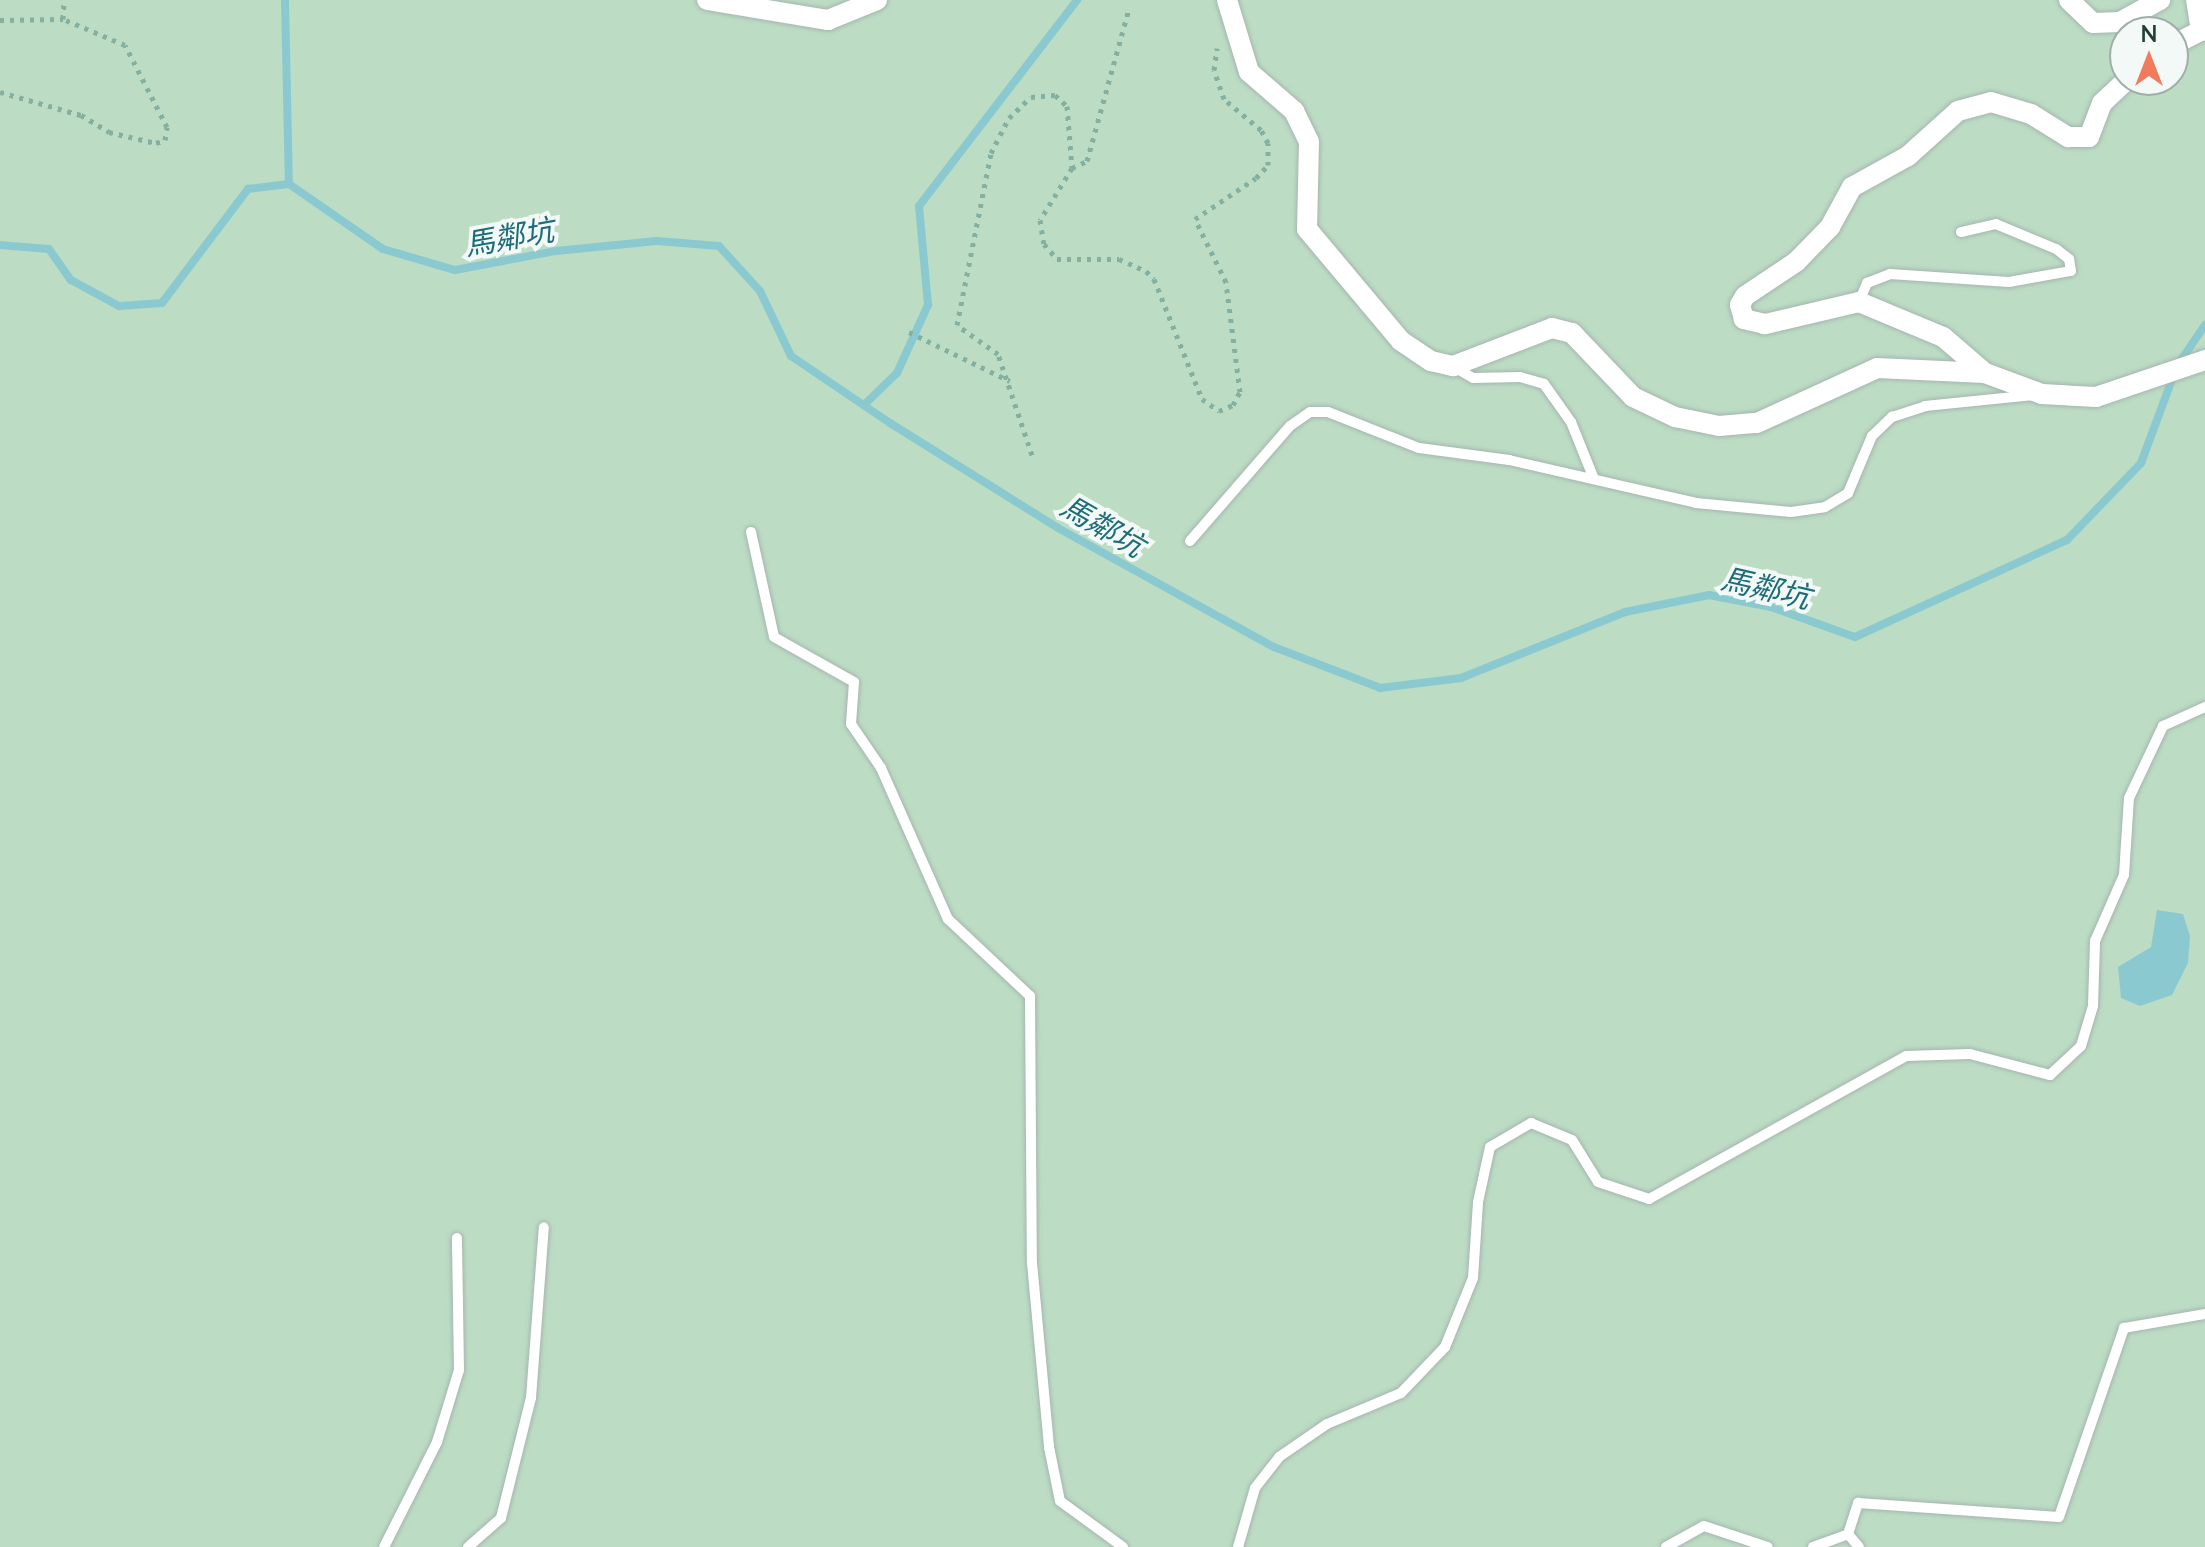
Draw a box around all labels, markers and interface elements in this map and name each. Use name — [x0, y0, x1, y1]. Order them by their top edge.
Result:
north arrow — [2109, 16, 2189, 96]
text: N — [2141, 20, 2157, 47]
water label: 馬鄰坑 — [462, 210, 556, 262]
water label: 馬鄰坑 — [1055, 487, 1151, 563]
water label: 馬鄰坑 — [1718, 559, 1814, 615]

